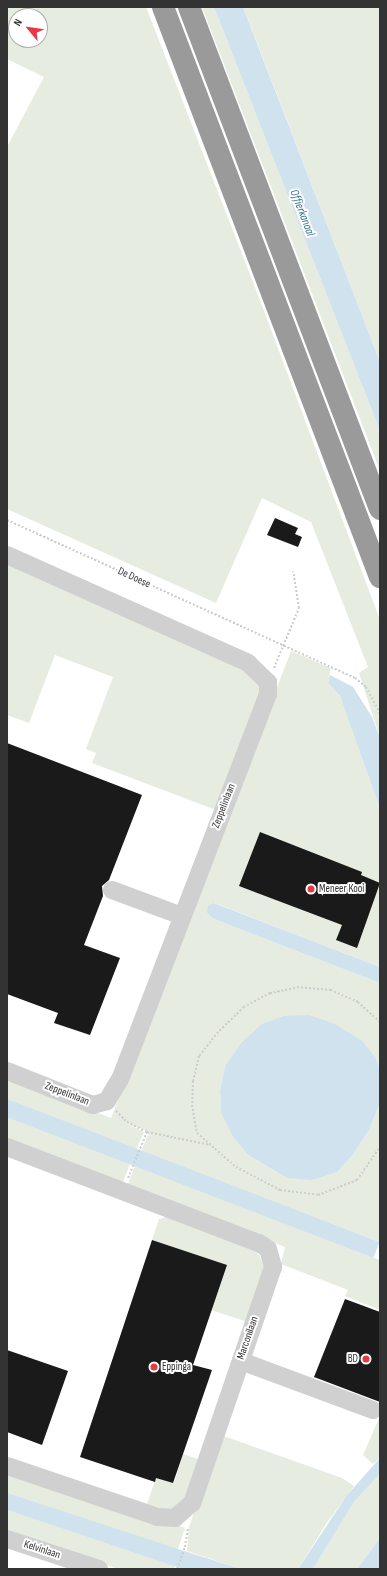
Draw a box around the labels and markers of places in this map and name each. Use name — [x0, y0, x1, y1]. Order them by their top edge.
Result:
place label: Meneer Kooi — [319, 882, 364, 896]
marker: Meneer Kooi — [306, 884, 316, 894]
place label: BD — [348, 1352, 358, 1366]
marker: BD — [361, 1354, 371, 1364]
place label: Eppinga — [162, 1360, 191, 1374]
marker: Eppinga — [149, 1362, 159, 1372]

